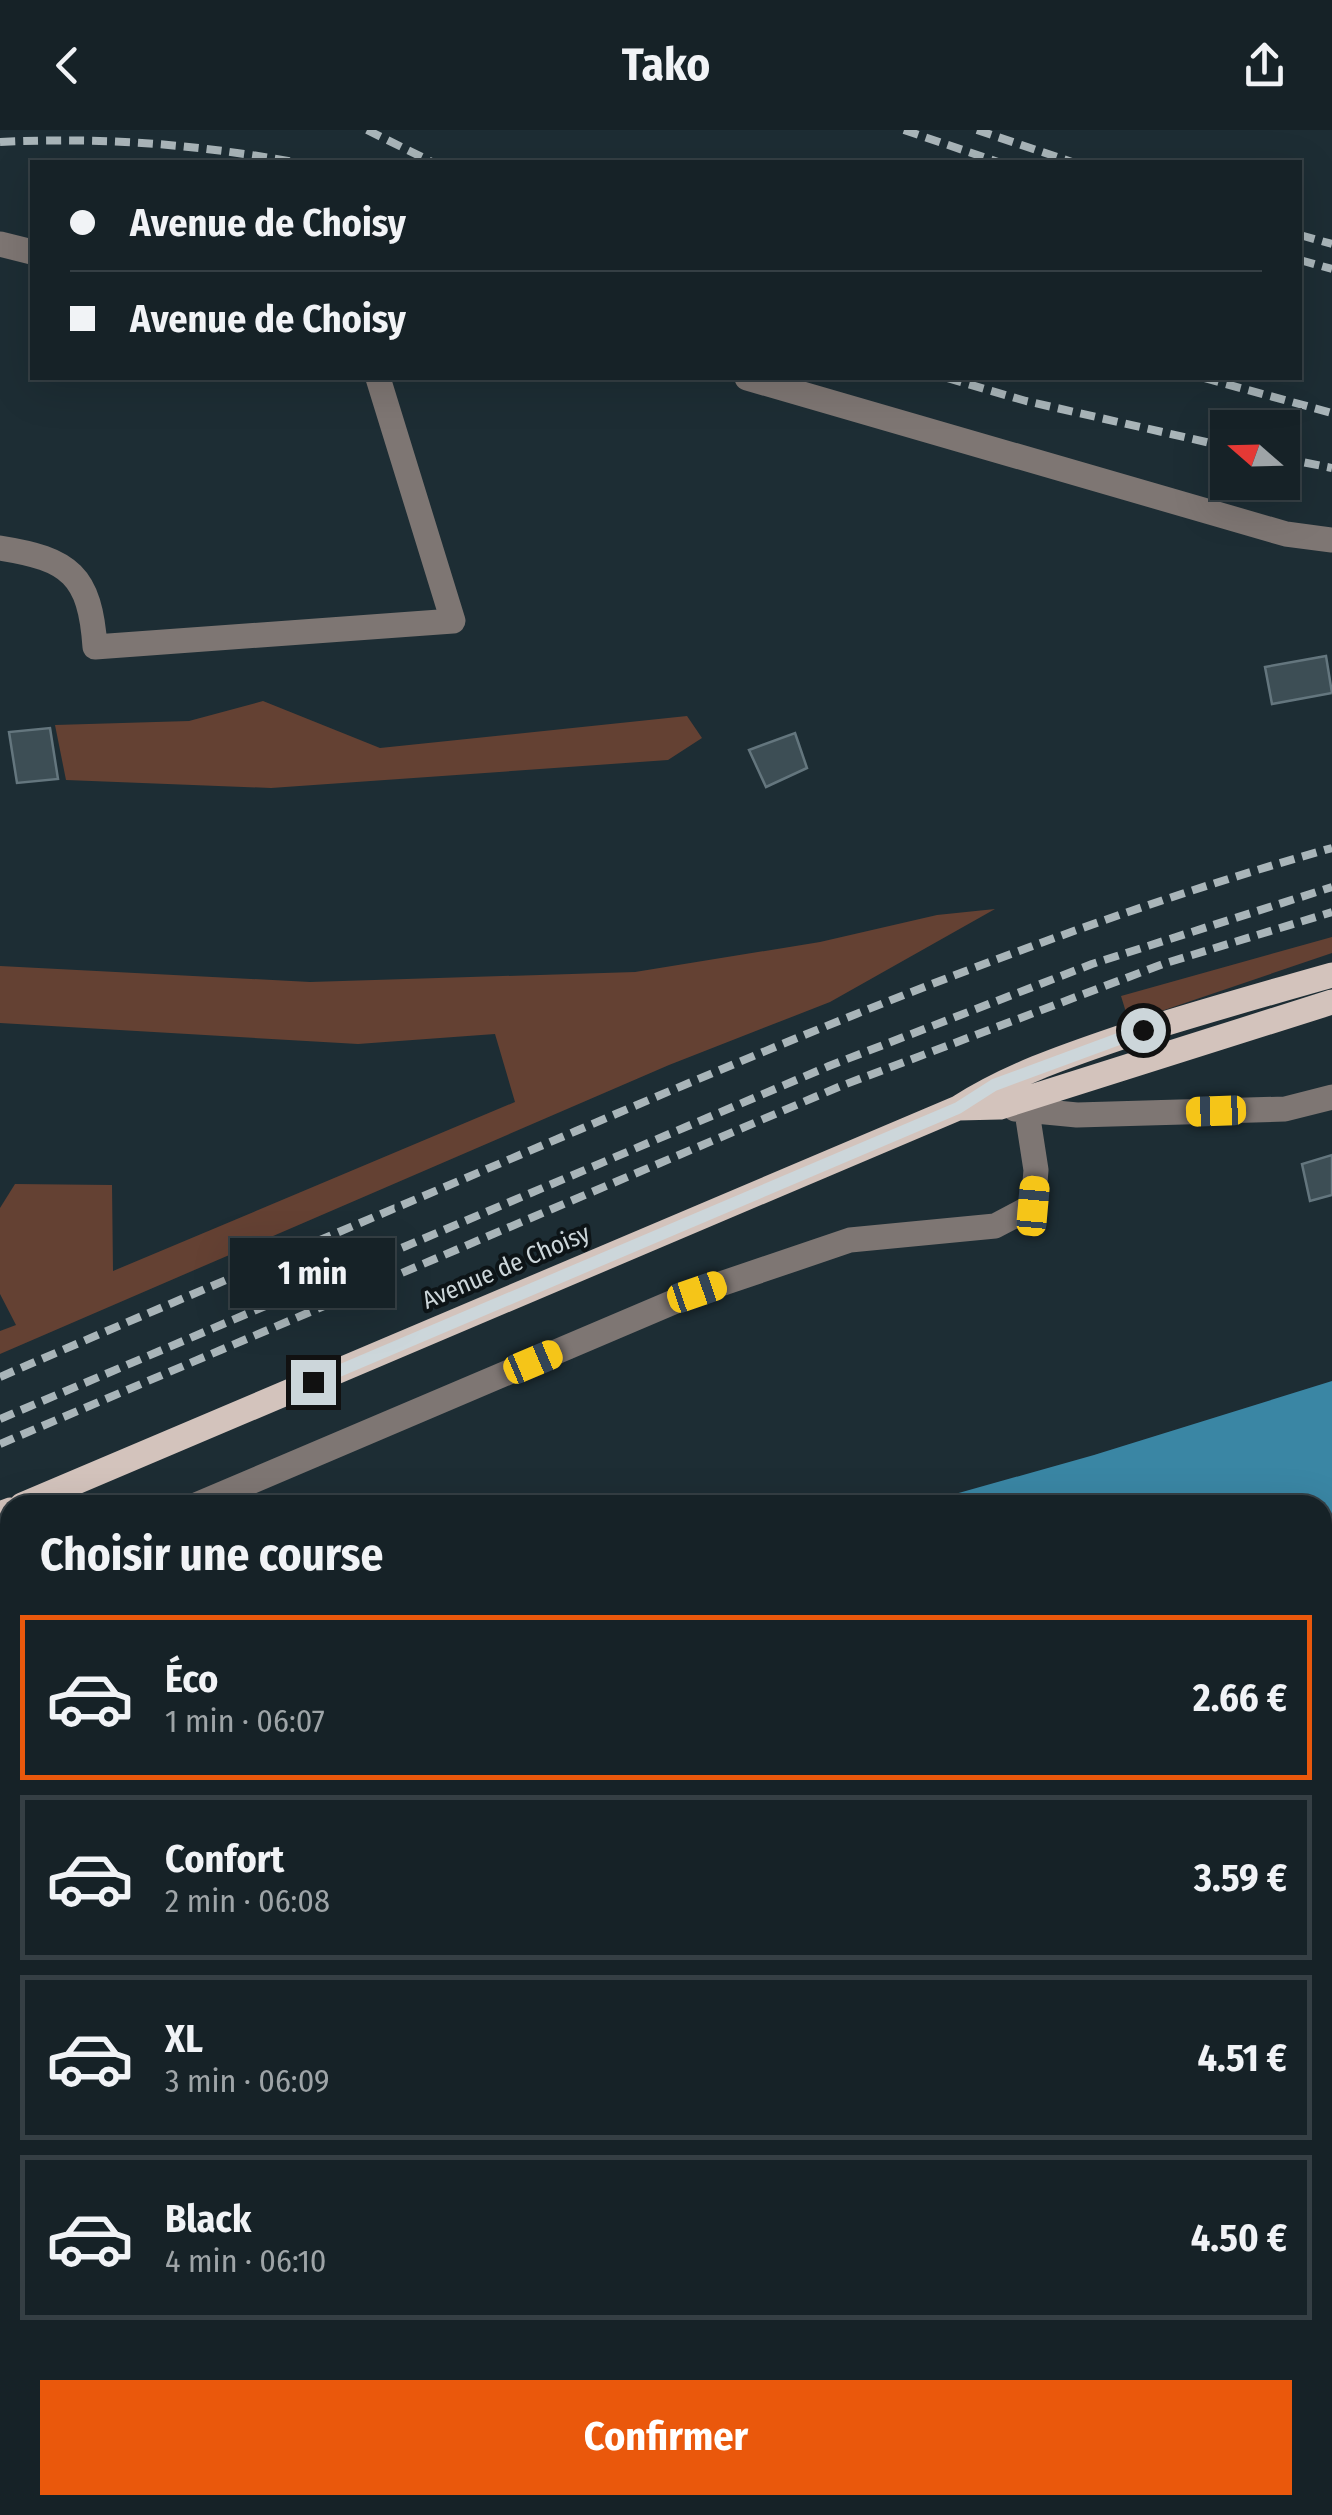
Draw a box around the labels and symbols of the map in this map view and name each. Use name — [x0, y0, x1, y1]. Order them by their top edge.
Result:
north arrow — [1210, 410, 1300, 500]
route start — [1121, 1008, 1166, 1053]
car — [1185, 1095, 1247, 1127]
car — [1015, 1175, 1051, 1237]
street label: Avenue de Choisy — [418, 1218, 594, 1316]
callout: 1 min — [230, 1237, 396, 1307]
car — [664, 1268, 730, 1316]
car — [500, 1336, 566, 1388]
route end — [291, 1360, 336, 1405]

